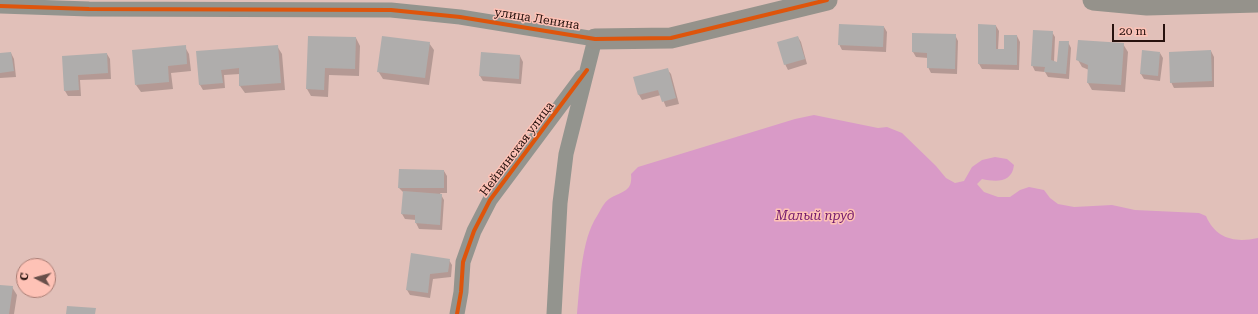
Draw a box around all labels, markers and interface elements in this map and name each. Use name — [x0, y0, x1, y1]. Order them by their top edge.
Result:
street label: улица Ленина — [494, 5, 580, 33]
scale bar — [1114, 16, 1167, 42]
text: 20 m — [1119, 24, 1146, 38]
street label: Нейвинская улица — [477, 99, 557, 199]
water label: Малый пруд — [775, 208, 855, 224]
north arrow — [16, 258, 56, 298]
text: С — [18, 272, 31, 281]

